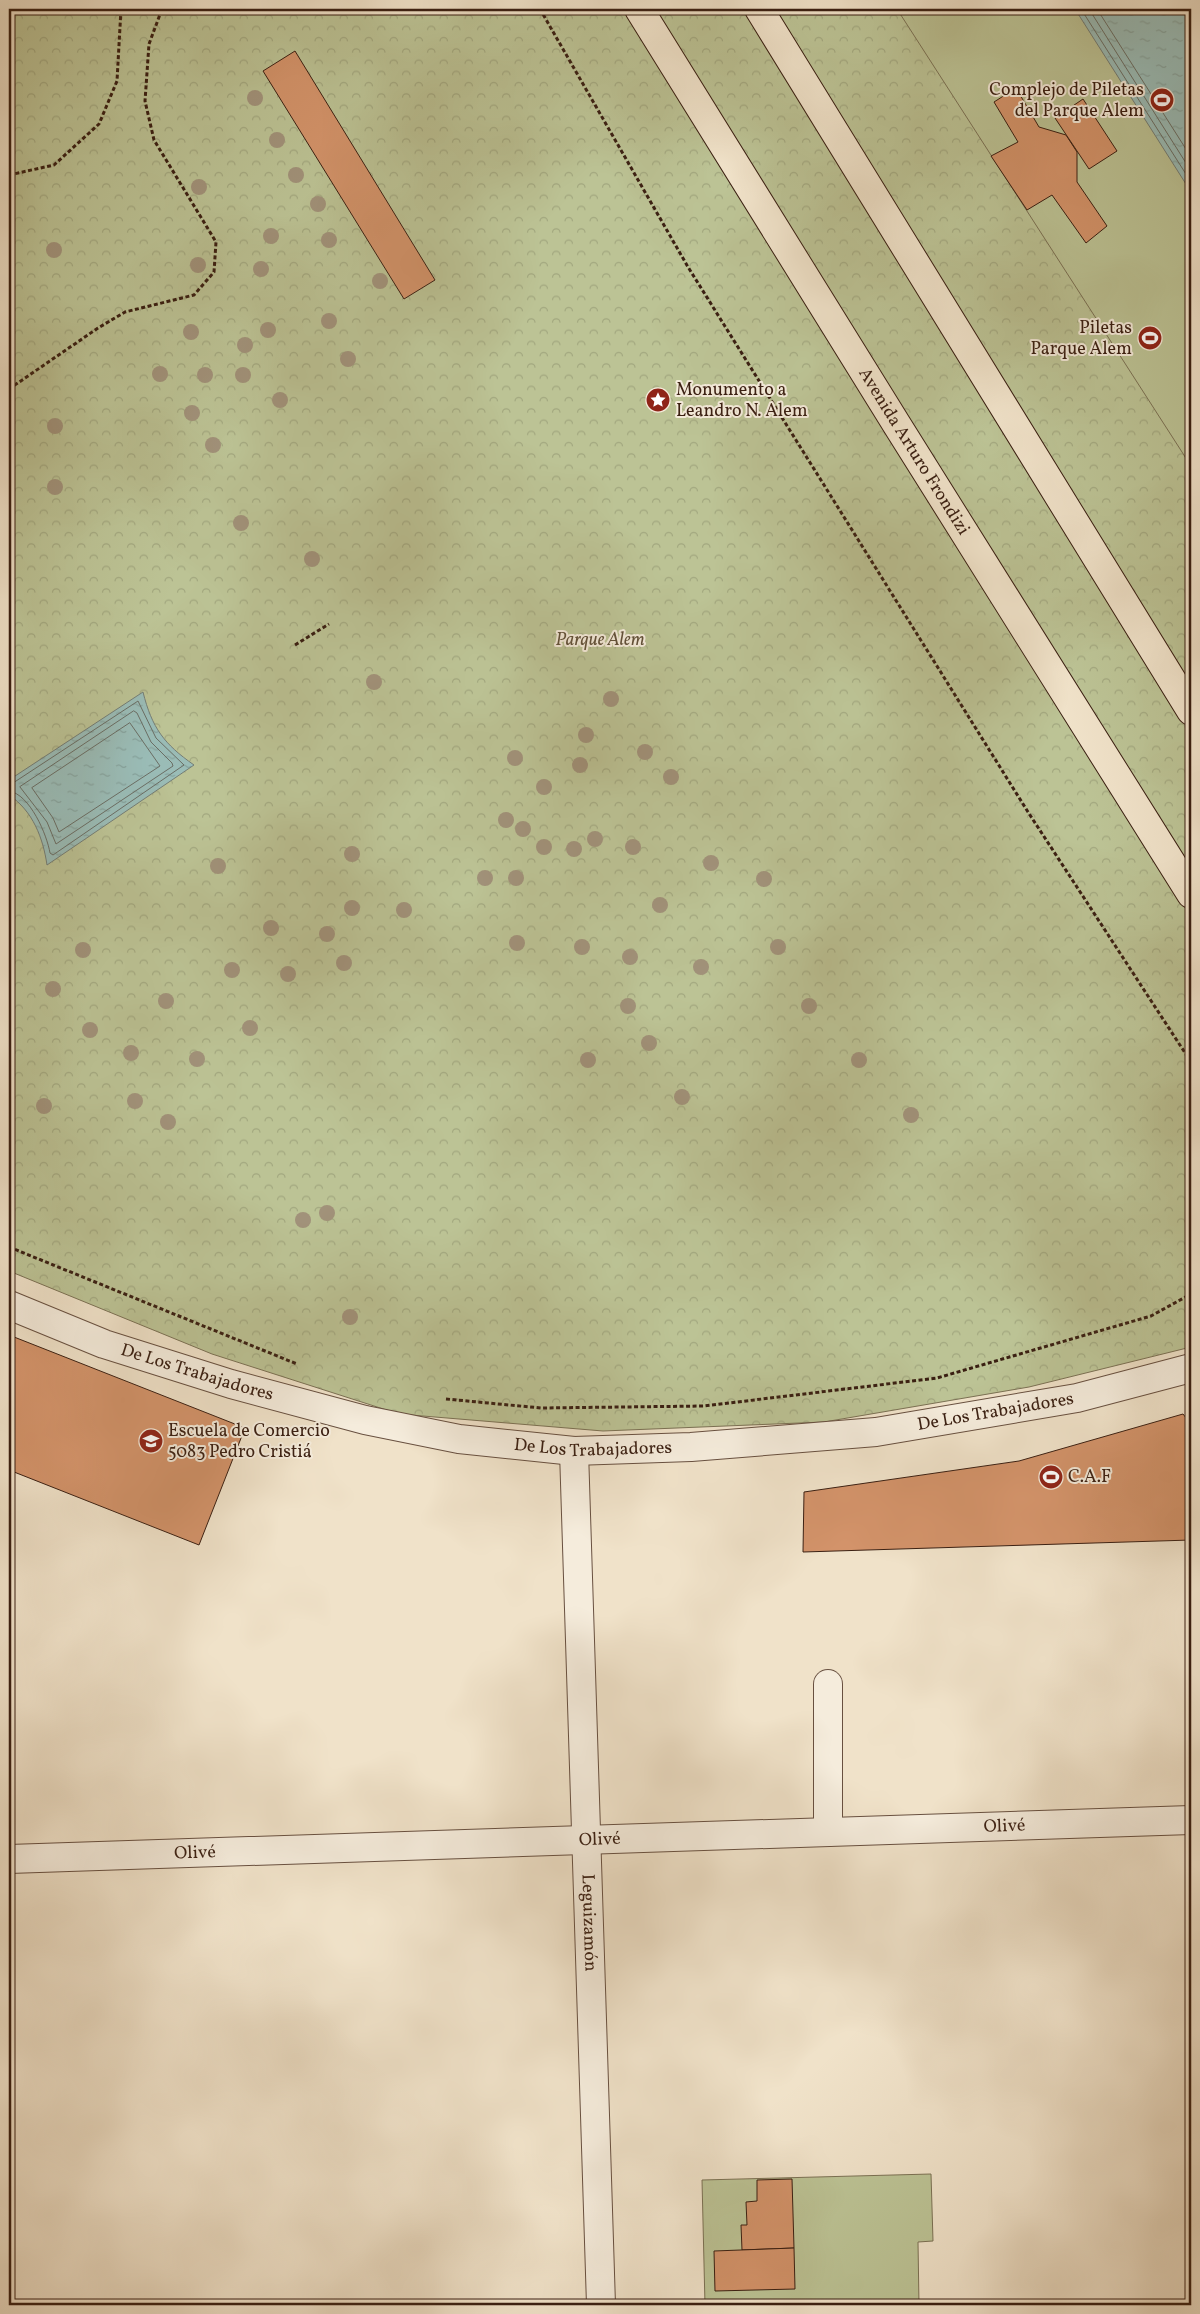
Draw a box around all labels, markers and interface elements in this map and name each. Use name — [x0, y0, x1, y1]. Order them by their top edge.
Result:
place label: Complejo de Piletas del Parque Alem — [989, 78, 1144, 124]
sports icon: Complejo de Piletas del Parque Alem — [1149, 87, 1175, 113]
place label: Piletas Parque Alem — [1030, 316, 1132, 362]
sports icon: Piletas Parque Alem — [1137, 325, 1163, 351]
street label: Avenida Arturo Frondizi — [852, 363, 976, 540]
place label: Monumento a Leandro N. Alem — [676, 378, 808, 424]
place icon: Monumento a Leandro N. Alem — [645, 387, 671, 413]
park label: Parque Alem — [555, 628, 645, 653]
street label: De Los Trabajadores — [117, 1337, 276, 1407]
street label: De Los Trabajadores — [915, 1386, 1076, 1437]
place label: Escuela de Comercio 5083 Pedro Cristiá — [168, 1419, 330, 1465]
school or university icon: Escuela de Comercio 5083 Pedro Cristiá — [138, 1428, 164, 1454]
street label: De Los Trabajadores — [513, 1432, 673, 1464]
sports icon: C.A.F — [1038, 1464, 1064, 1490]
place label: C.A.F — [1068, 1465, 1111, 1490]
street label: Olivé — [983, 1813, 1026, 1839]
street label: Olivé — [578, 1826, 621, 1853]
street label: Olivé — [174, 1840, 216, 1866]
street label: Leguizamón — [575, 1874, 603, 1972]

